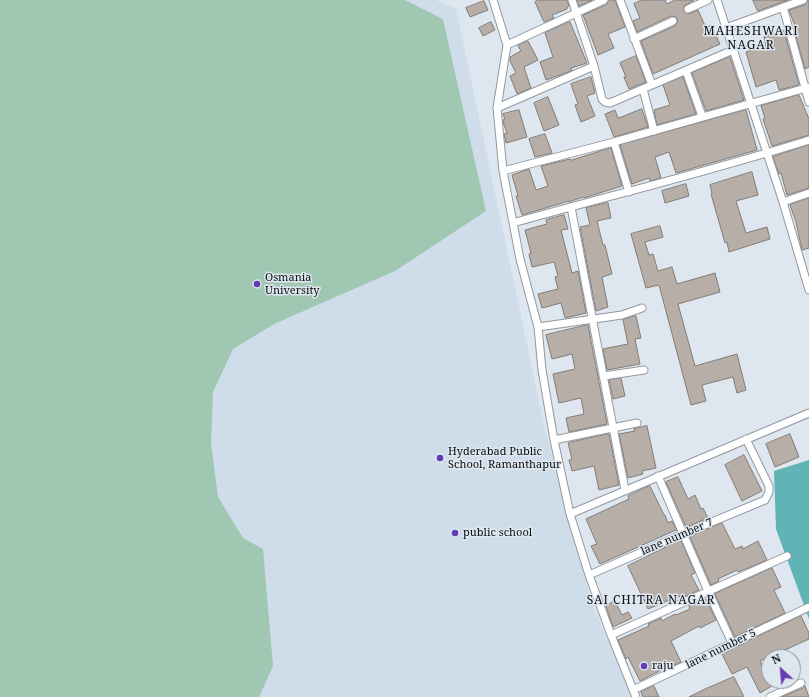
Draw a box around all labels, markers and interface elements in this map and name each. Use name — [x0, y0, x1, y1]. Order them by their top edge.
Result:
district label: MAHESHWARI NAGAR — [703, 25, 799, 53]
place label: Osmania University — [265, 271, 320, 297]
marker: Osmania University — [252, 279, 262, 289]
place label: Hyderabad Public School, Ramanthapur — [448, 445, 561, 471]
marker: Hyderabad Public School, Ramanthapur — [435, 453, 445, 463]
street label: lane number 7 — [639, 516, 715, 558]
place label: public school — [463, 526, 532, 540]
marker: public school — [450, 528, 460, 538]
district label: SAI CHITRA NAGAR — [587, 594, 715, 608]
street label: lane number 5 — [684, 626, 758, 672]
north arrow — [761, 649, 801, 689]
text: N — [769, 650, 783, 667]
place label: raju — [652, 659, 673, 673]
marker: raju — [639, 661, 649, 671]

